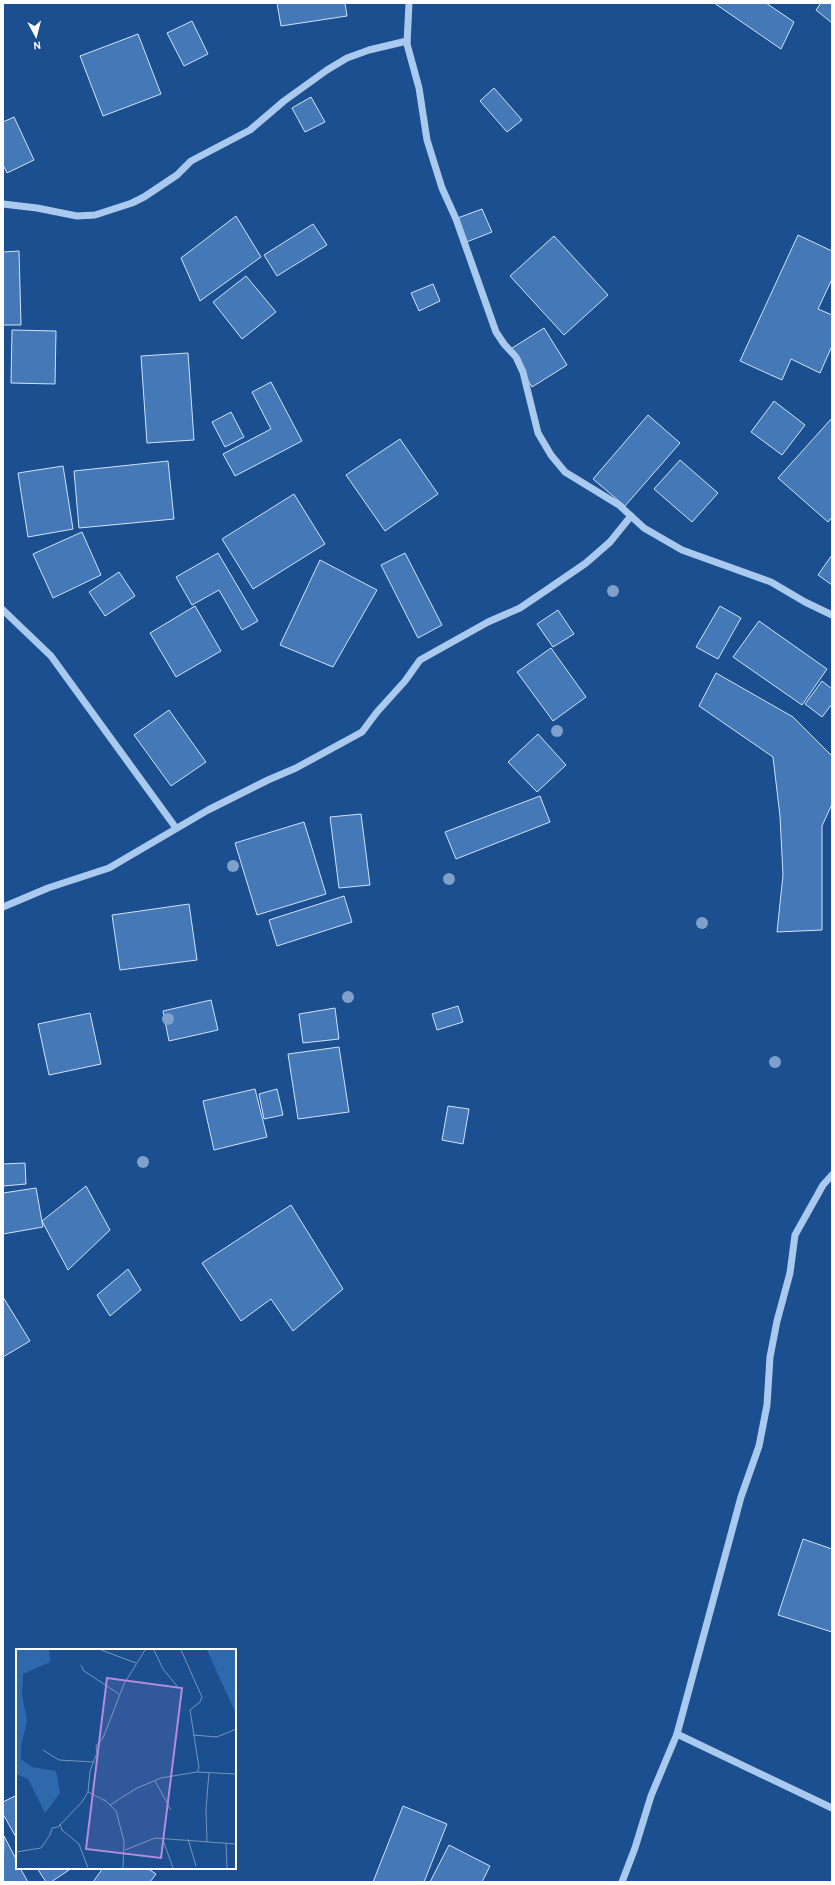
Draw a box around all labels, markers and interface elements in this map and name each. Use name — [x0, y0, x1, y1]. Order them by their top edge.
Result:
north arrow — [16, 16, 56, 56]
text: N — [33, 40, 42, 51]
inset map — [16, 1649, 236, 1869]

